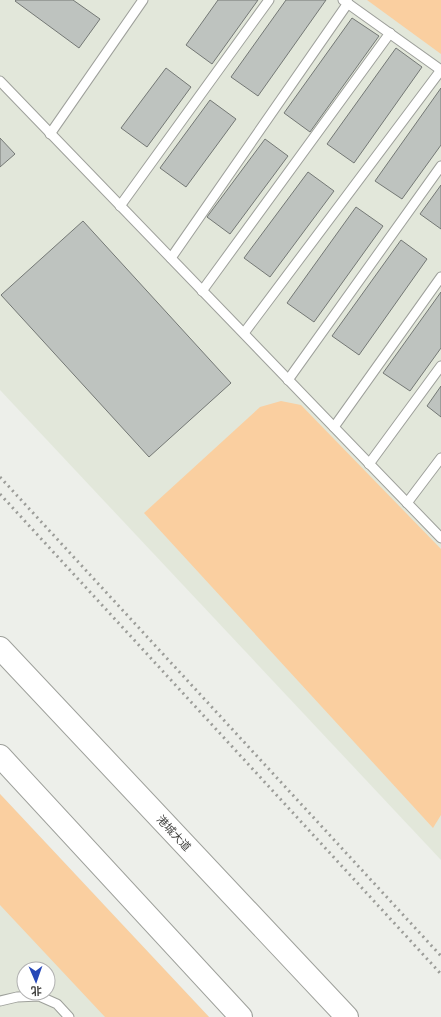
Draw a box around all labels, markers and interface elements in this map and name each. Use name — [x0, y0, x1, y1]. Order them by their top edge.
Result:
street label: 港城大道 — [155, 813, 193, 853]
north arrow — [16, 961, 56, 1001]
text: 北 — [31, 985, 42, 997]

